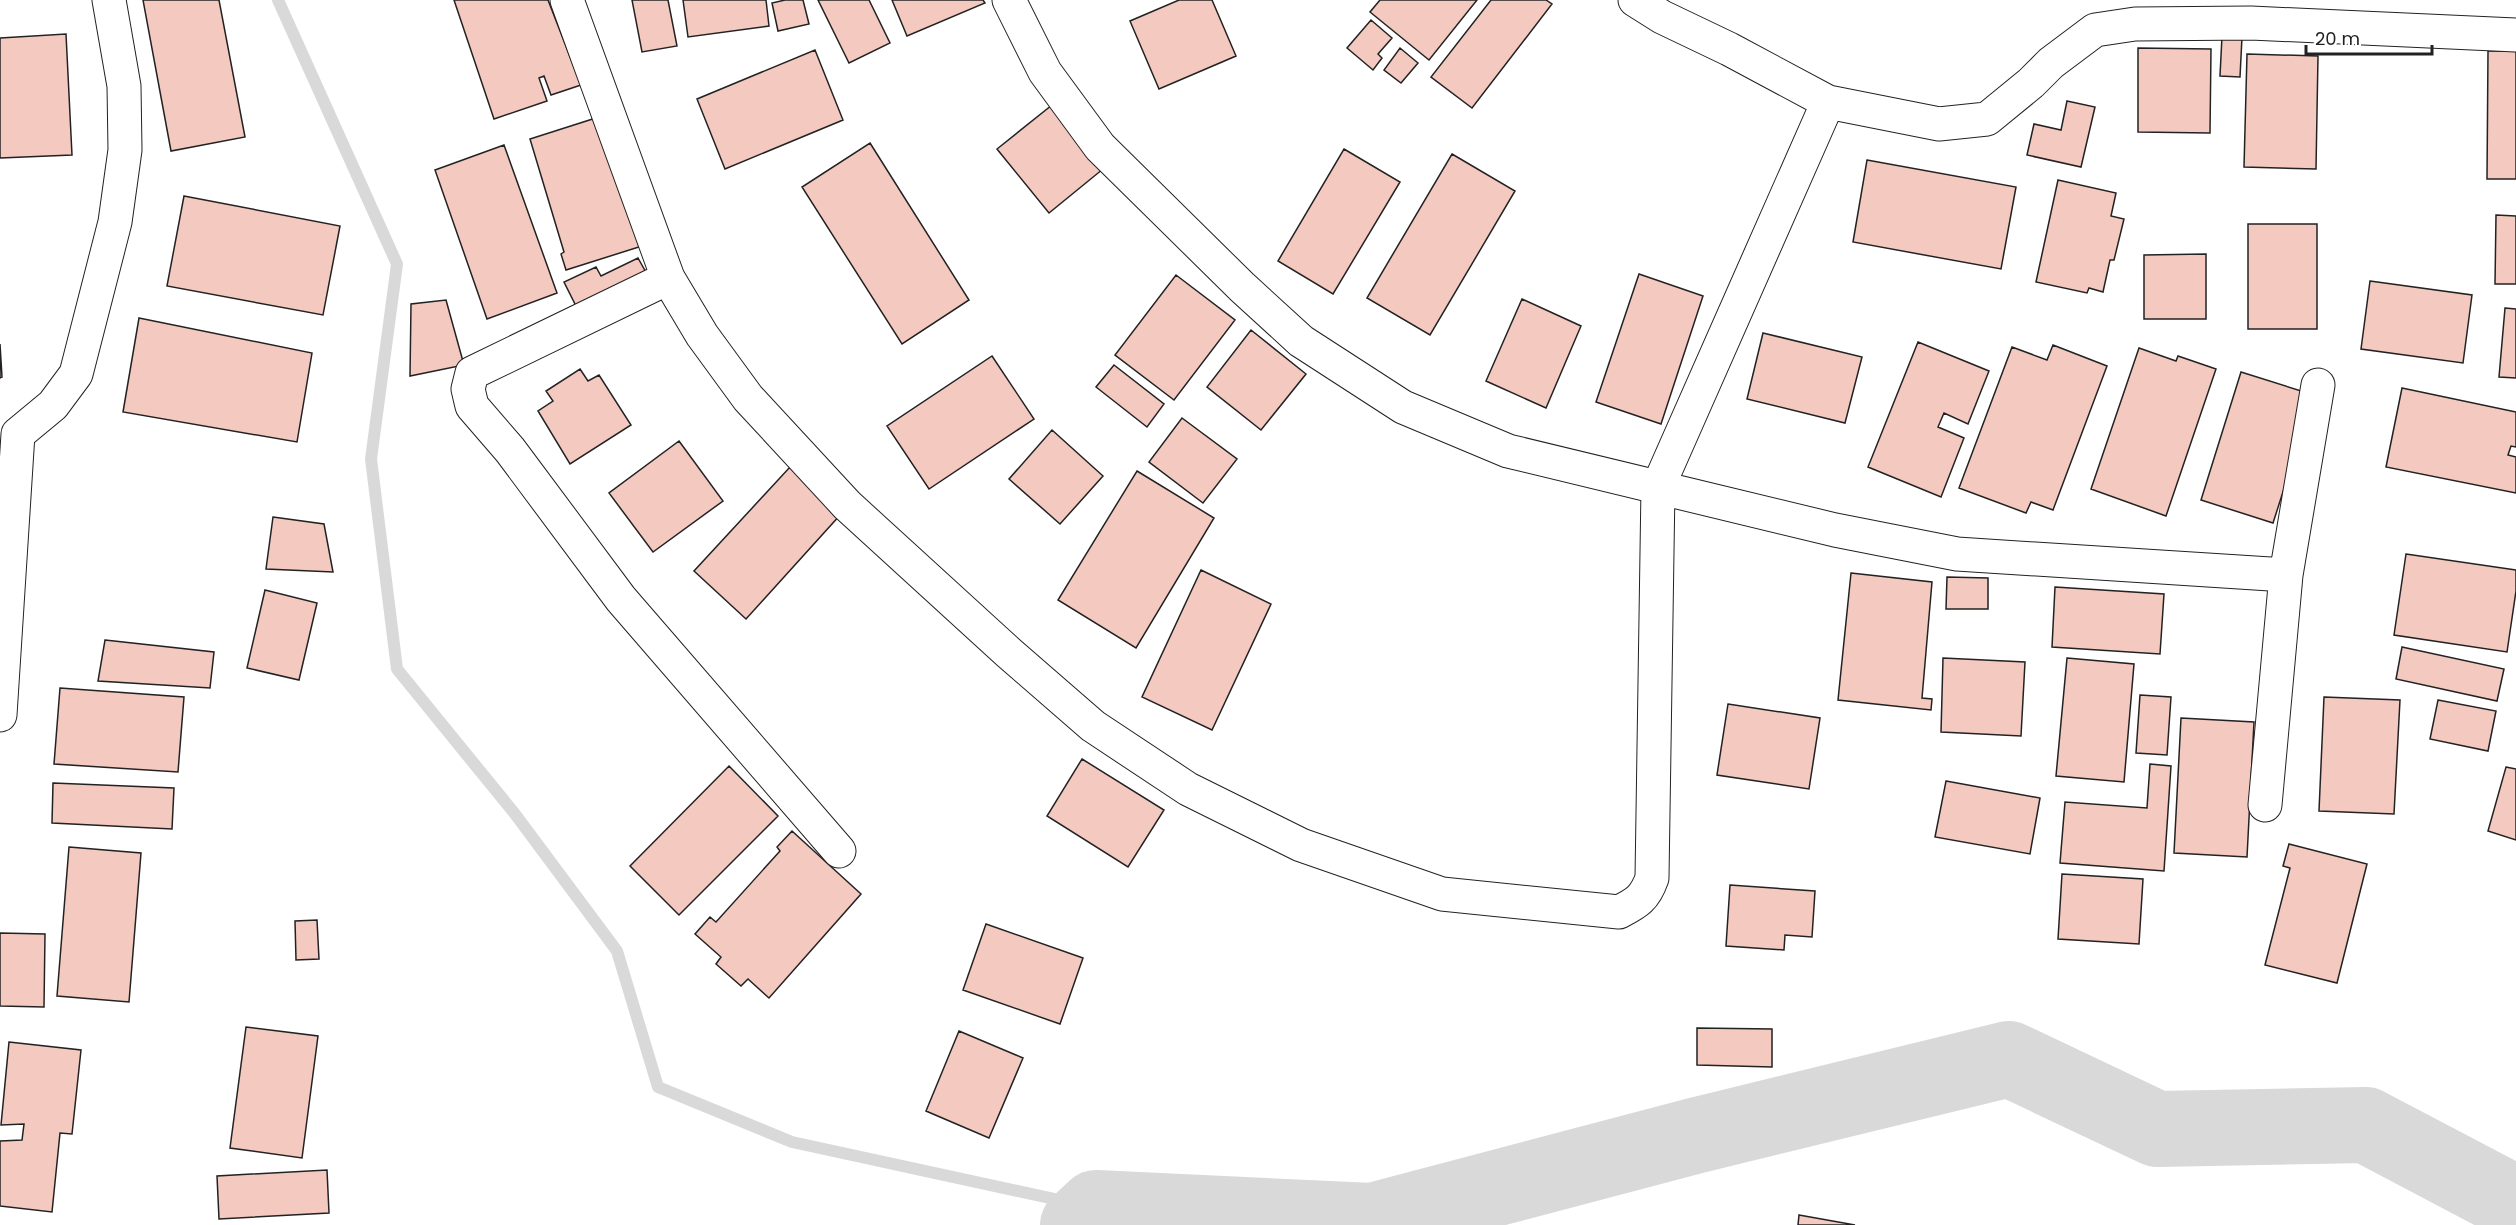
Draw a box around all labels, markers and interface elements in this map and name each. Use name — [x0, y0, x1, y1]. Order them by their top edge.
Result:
scale bar — [2306, 18, 2432, 56]
text: 20 m — [2315, 26, 2360, 51]

